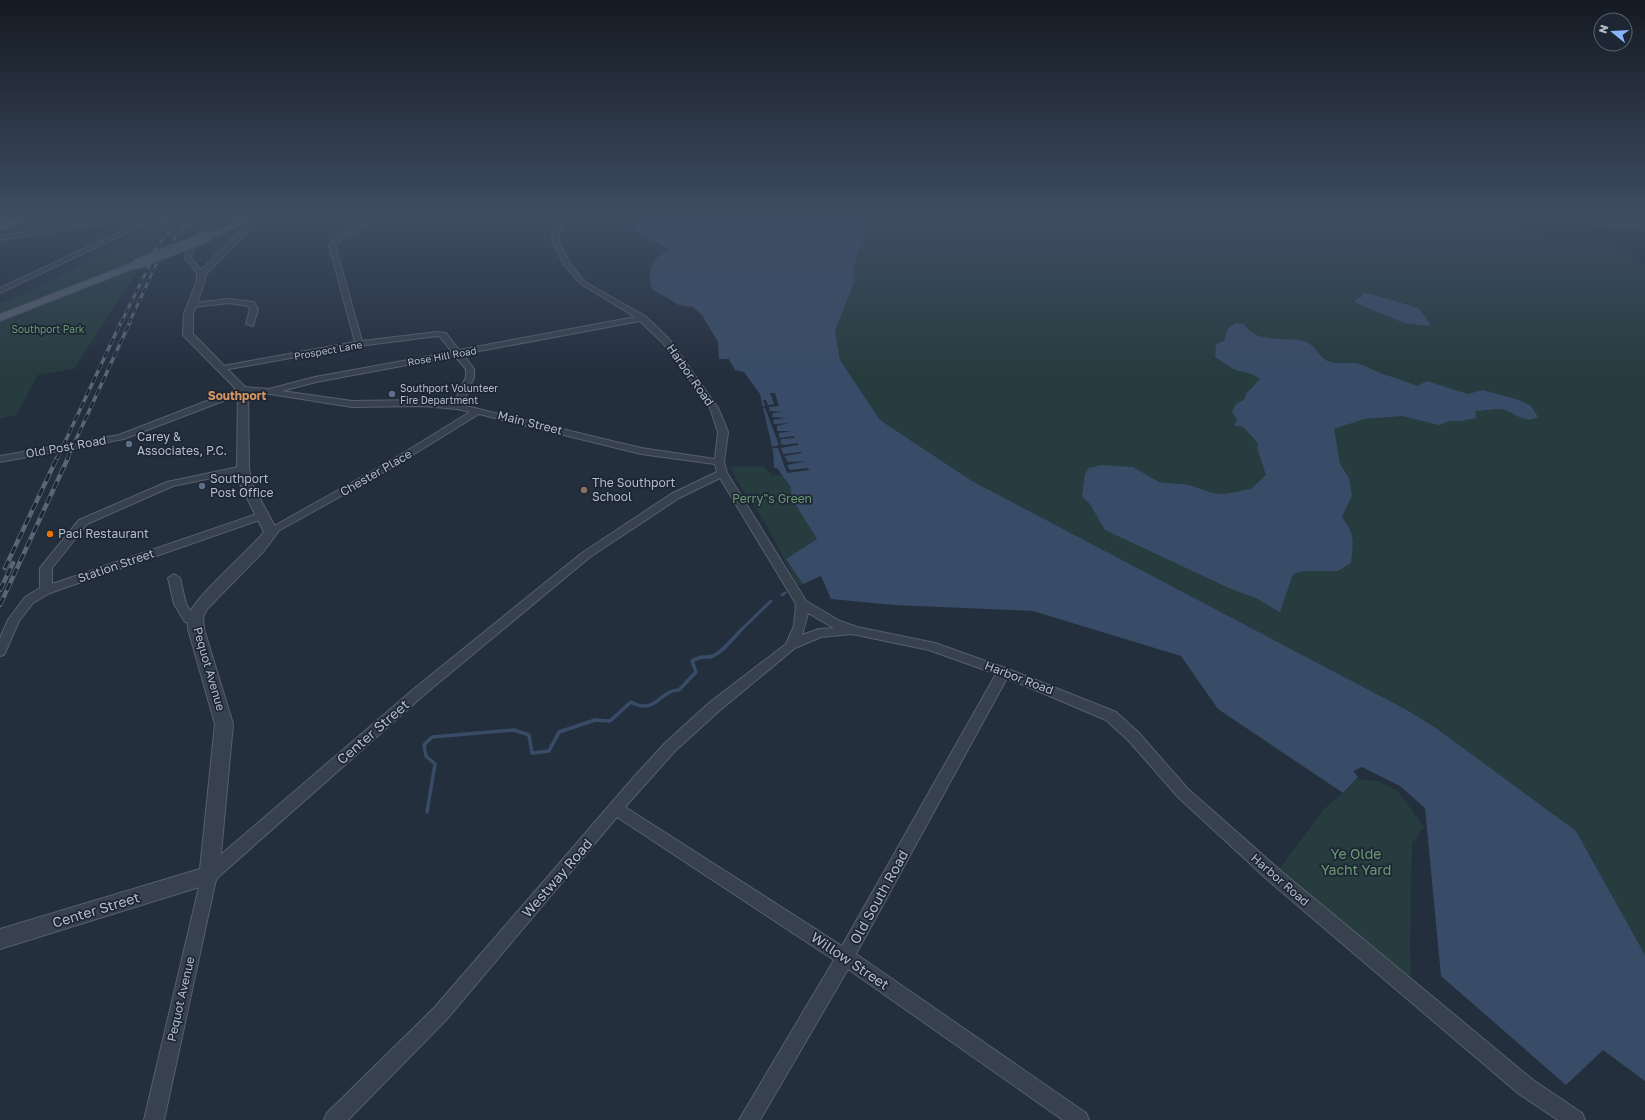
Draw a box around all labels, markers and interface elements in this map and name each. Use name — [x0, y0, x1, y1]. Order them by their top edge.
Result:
north arrow — [1593, 12, 1633, 52]
text: N — [1596, 23, 1610, 35]
park label: Southport Park — [12, 323, 85, 335]
street label: Prospect Lane — [293, 338, 363, 362]
street label: Harbor Road — [664, 341, 717, 409]
street label: Rose Hill Road — [406, 344, 478, 368]
place label: Southport Volunteer Fire Department — [400, 382, 498, 406]
district label: Southport — [208, 388, 267, 403]
marker: Southport Volunteer Fire Department — [387, 389, 397, 399]
street label: Main Street — [496, 407, 564, 438]
place label: Carey & Associates, P.C. — [137, 429, 227, 458]
street label: Old Post Road — [24, 432, 107, 461]
marker: Carey & Associates, P.C. — [124, 439, 134, 449]
street label: Chester Place — [337, 446, 414, 499]
place label: Southport Post Office — [210, 471, 274, 500]
place label: The Southport School — [592, 475, 676, 504]
marker: Southport Post Office — [197, 481, 207, 491]
marker: The Southport School — [579, 485, 589, 495]
park label: Perry"s Green — [732, 491, 812, 506]
place label: Paci Restaurant — [58, 526, 149, 541]
marker: Paci Restaurant — [45, 529, 55, 539]
street label: Station Street — [76, 545, 156, 586]
street label: Pequot Avenue — [190, 625, 229, 713]
street label: Harbor Road — [983, 658, 1056, 697]
street label: Center Street — [333, 696, 412, 768]
street label: Westway Road — [518, 835, 595, 920]
park label: Ye Olde Yacht Yard — [1321, 845, 1391, 878]
street label: Old South Road — [846, 847, 911, 947]
street label: Harbor Road — [1248, 850, 1313, 909]
street label: Center Street — [50, 888, 141, 931]
street label: Willow Street — [808, 928, 893, 993]
street label: Pequot Avenue — [163, 955, 198, 1043]

